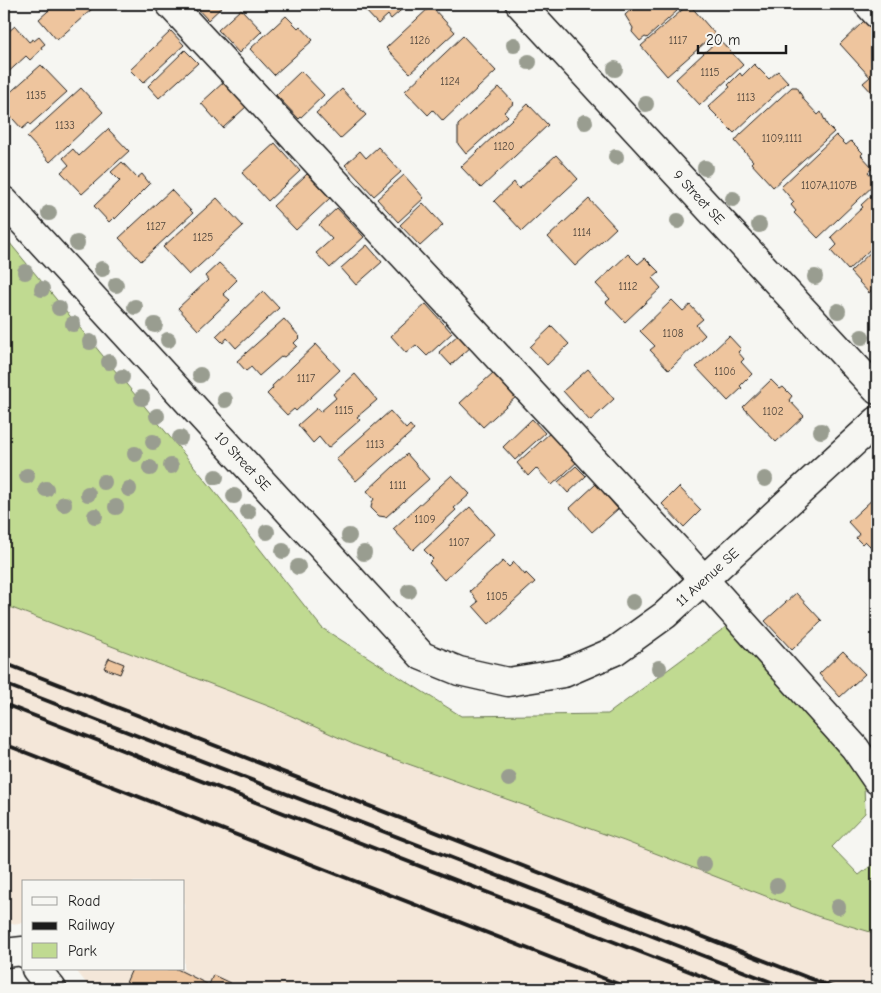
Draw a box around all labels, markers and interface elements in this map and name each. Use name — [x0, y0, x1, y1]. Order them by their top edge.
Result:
scale bar — [698, 22, 786, 54]
text: 20 m — [706, 31, 740, 49]
house number: 1126 — [410, 34, 430, 47]
house number: 1117 — [669, 34, 687, 47]
house number: 1115 — [700, 66, 720, 79]
house number: 1124 — [440, 75, 460, 88]
house number: 1135 — [26, 89, 46, 102]
house number: 1113 — [737, 91, 755, 104]
house number: 1133 — [55, 119, 75, 132]
house number: 1109,1111 — [762, 132, 802, 145]
house number: 1120 — [493, 140, 515, 153]
street label: 9 Street SE — [669, 167, 728, 228]
house number: 1107A,1107B — [801, 179, 857, 192]
house number: 1127 — [146, 220, 166, 233]
house number: 1114 — [573, 226, 591, 239]
house number: 1125 — [193, 231, 213, 244]
house number: 1112 — [619, 280, 638, 293]
house number: 1108 — [662, 327, 684, 340]
house number: 1106 — [714, 365, 736, 378]
house number: 1117 — [297, 372, 315, 385]
house number: 1115 — [334, 404, 354, 417]
house number: 1102 — [762, 405, 784, 418]
street label: 10 Street SE — [211, 428, 274, 494]
house number: 1113 — [366, 438, 384, 451]
house number: 1111 — [389, 479, 407, 492]
house number: 1109 — [414, 513, 436, 526]
house number: 1107 — [449, 536, 469, 549]
street label: 11 Avenue SE — [672, 545, 742, 610]
house number: 1105 — [486, 590, 508, 603]
legend — [22, 880, 185, 970]
text: Road — [68, 892, 100, 910]
text: Railway — [68, 916, 115, 934]
text: Park — [68, 942, 97, 960]

